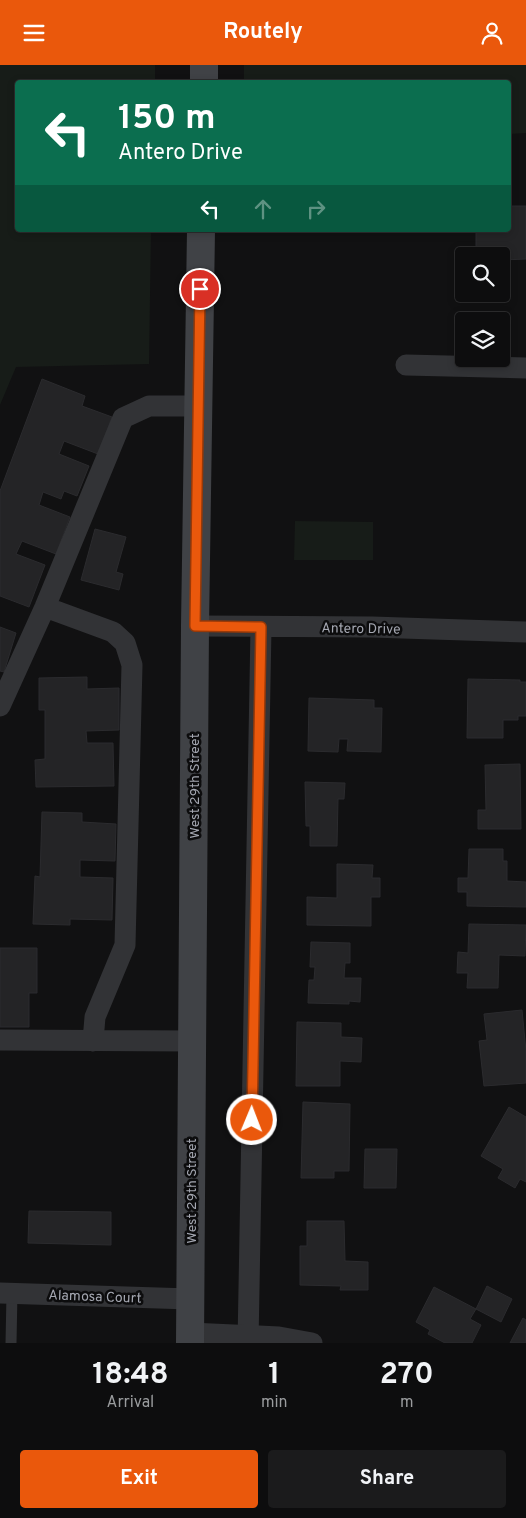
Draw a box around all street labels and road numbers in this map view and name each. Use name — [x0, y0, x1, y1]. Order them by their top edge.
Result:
street label: Antero Drive — [321, 620, 401, 639]
street label: West 29th Street — [187, 733, 204, 839]
street label: West 29th Street — [184, 1138, 201, 1244]
street label: Alamosa Court — [48, 1287, 142, 1308]

